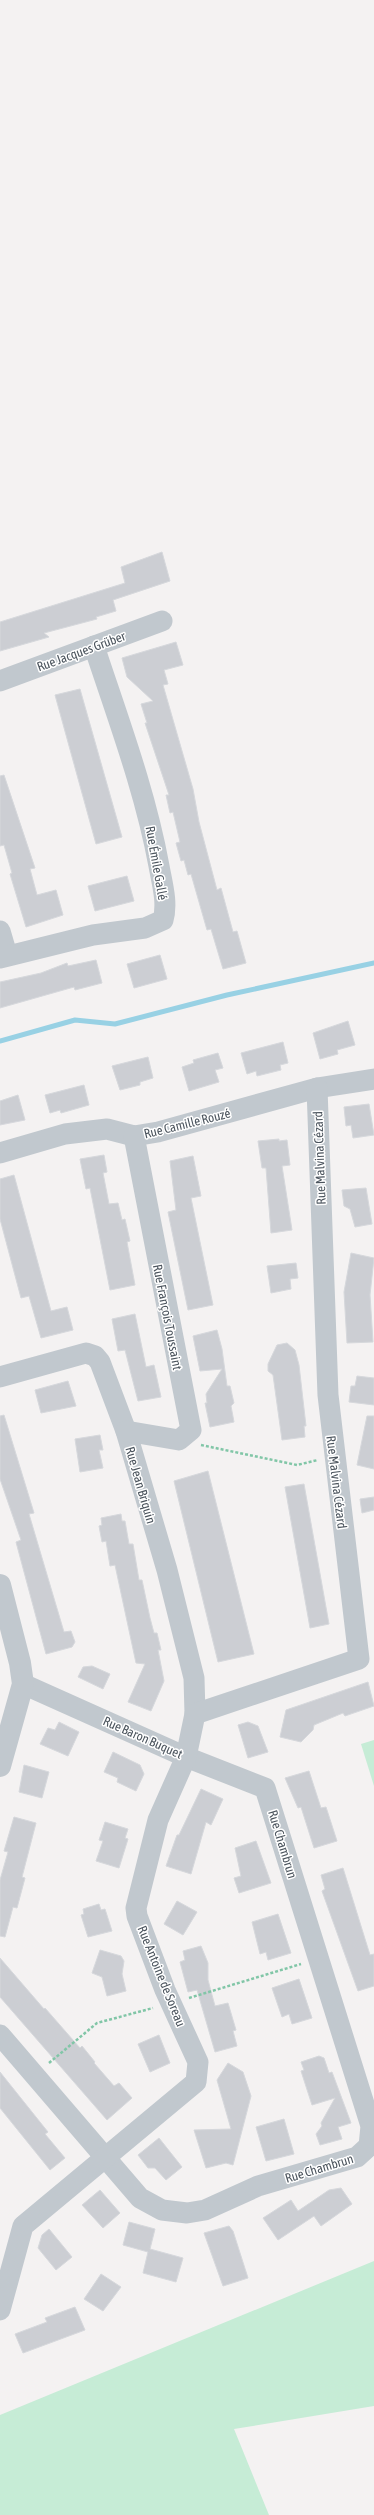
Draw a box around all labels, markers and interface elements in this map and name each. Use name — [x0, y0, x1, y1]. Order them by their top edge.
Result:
street label: Rue Jacques Grüber — [35, 628, 128, 674]
street label: Rue Émile Gallé — [143, 825, 170, 901]
street label: Rue Camille Rouzé — [142, 1105, 232, 1141]
street label: Rue Malvina Cézard — [310, 1111, 329, 1205]
street label: Rue François Toussaint — [150, 1263, 185, 1371]
street label: Rue Malvina Cézard — [323, 1435, 350, 1529]
street label: Rue Jean Briquin — [122, 1445, 159, 1525]
street label: Rue Baron Buquet — [101, 1713, 185, 1762]
street label: Rue Chambrun — [265, 1808, 300, 1880]
street label: Rue Antoine de Soreau — [134, 1924, 189, 2029]
street label: Rue Chambrun — [283, 2151, 355, 2186]

